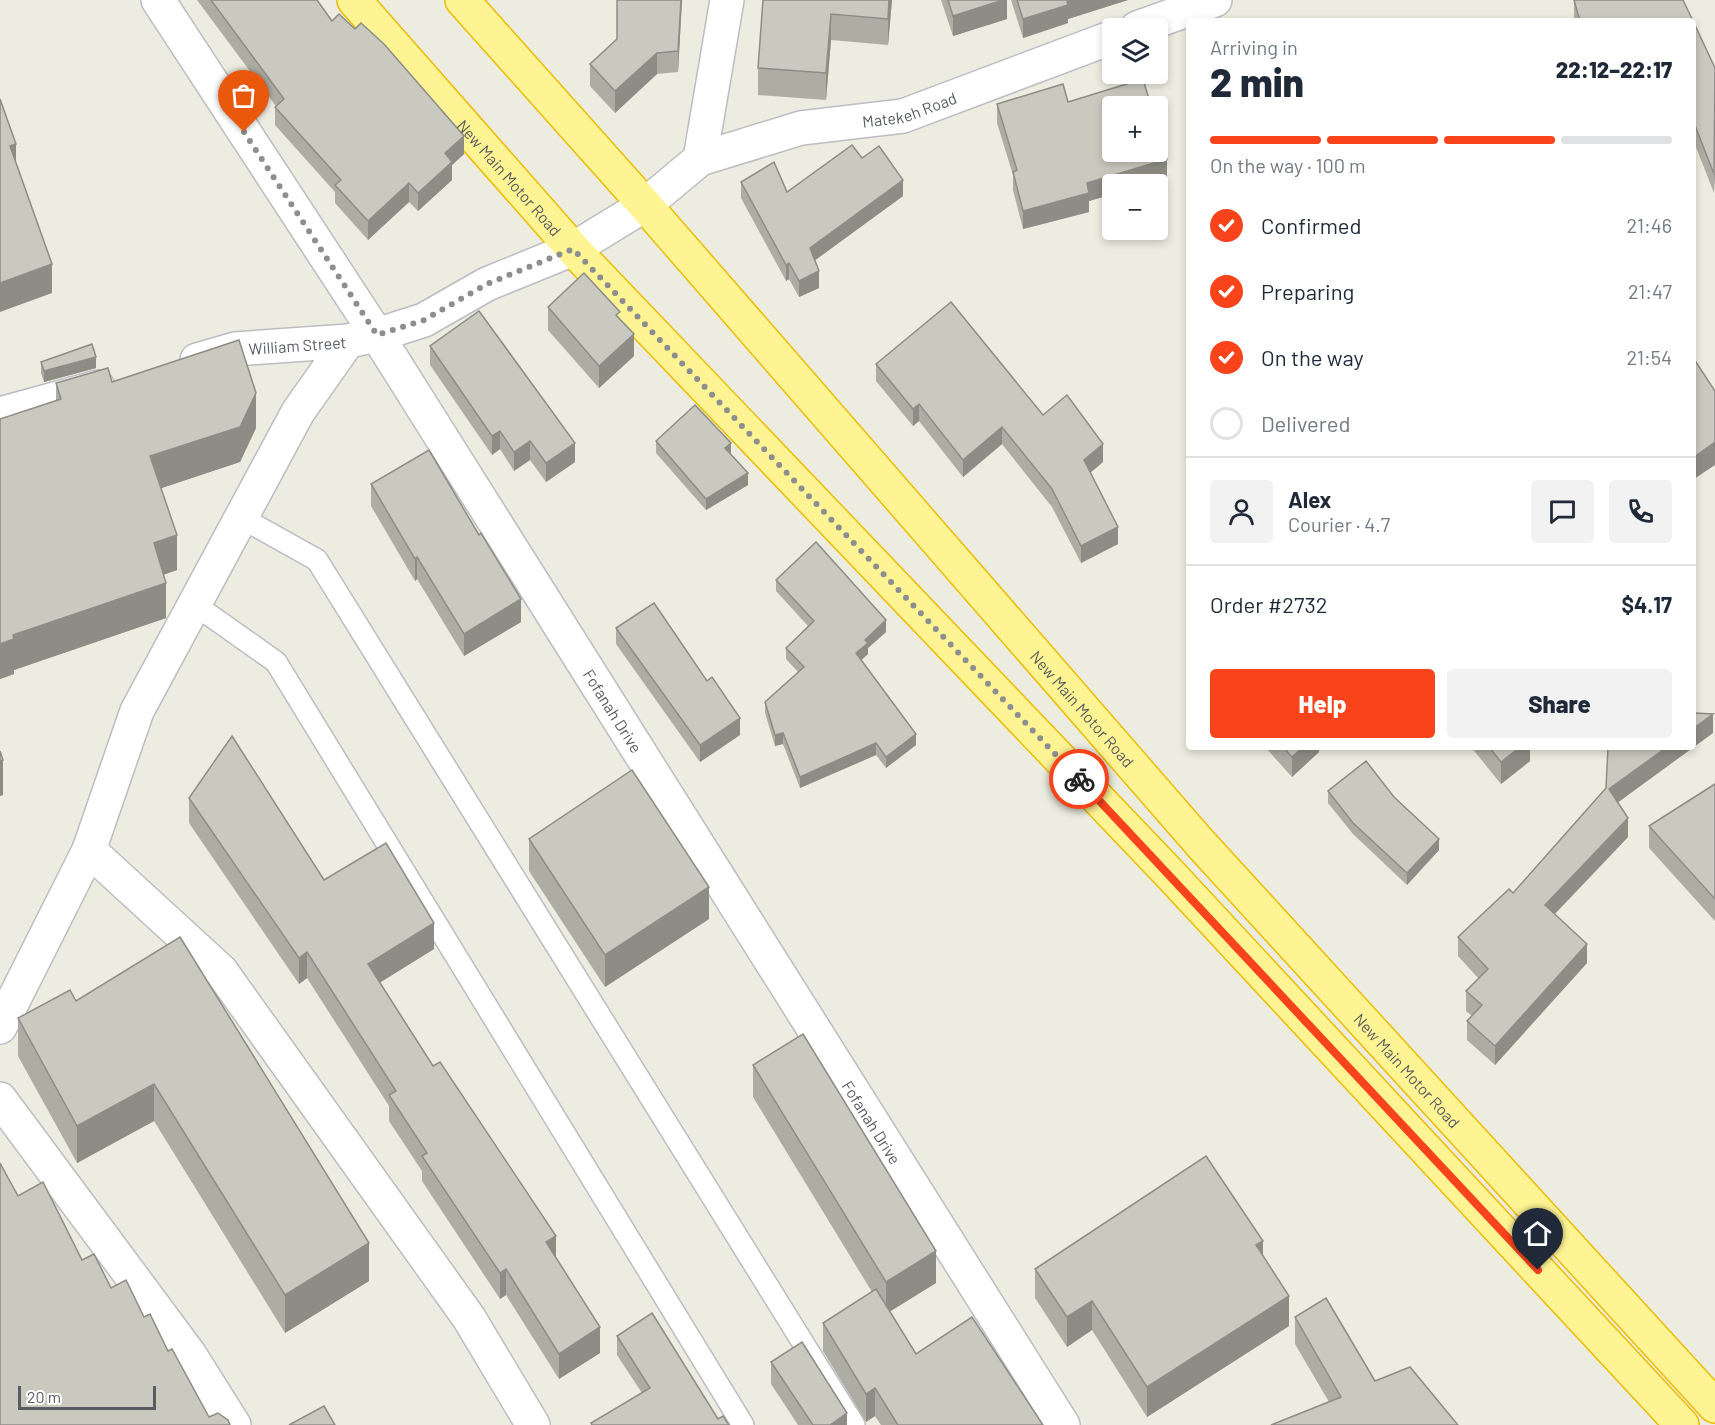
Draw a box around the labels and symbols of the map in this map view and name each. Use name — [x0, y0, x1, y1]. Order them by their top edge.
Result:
pin — [218, 70, 269, 132]
street label: Matekeh Road — [861, 87, 959, 130]
street label: New Main Motor Road — [454, 115, 566, 239]
street label: William Street — [248, 332, 347, 358]
street label: New Main Motor Road — [1027, 646, 1139, 771]
street label: Fofanah Drive — [580, 665, 647, 756]
courier — [1049, 749, 1109, 809]
street label: New Main Motor Road — [1351, 1009, 1465, 1131]
street label: Fofanah Drive — [839, 1077, 906, 1167]
pin — [1512, 1208, 1563, 1270]
scale bar — [18, 1383, 156, 1410]

